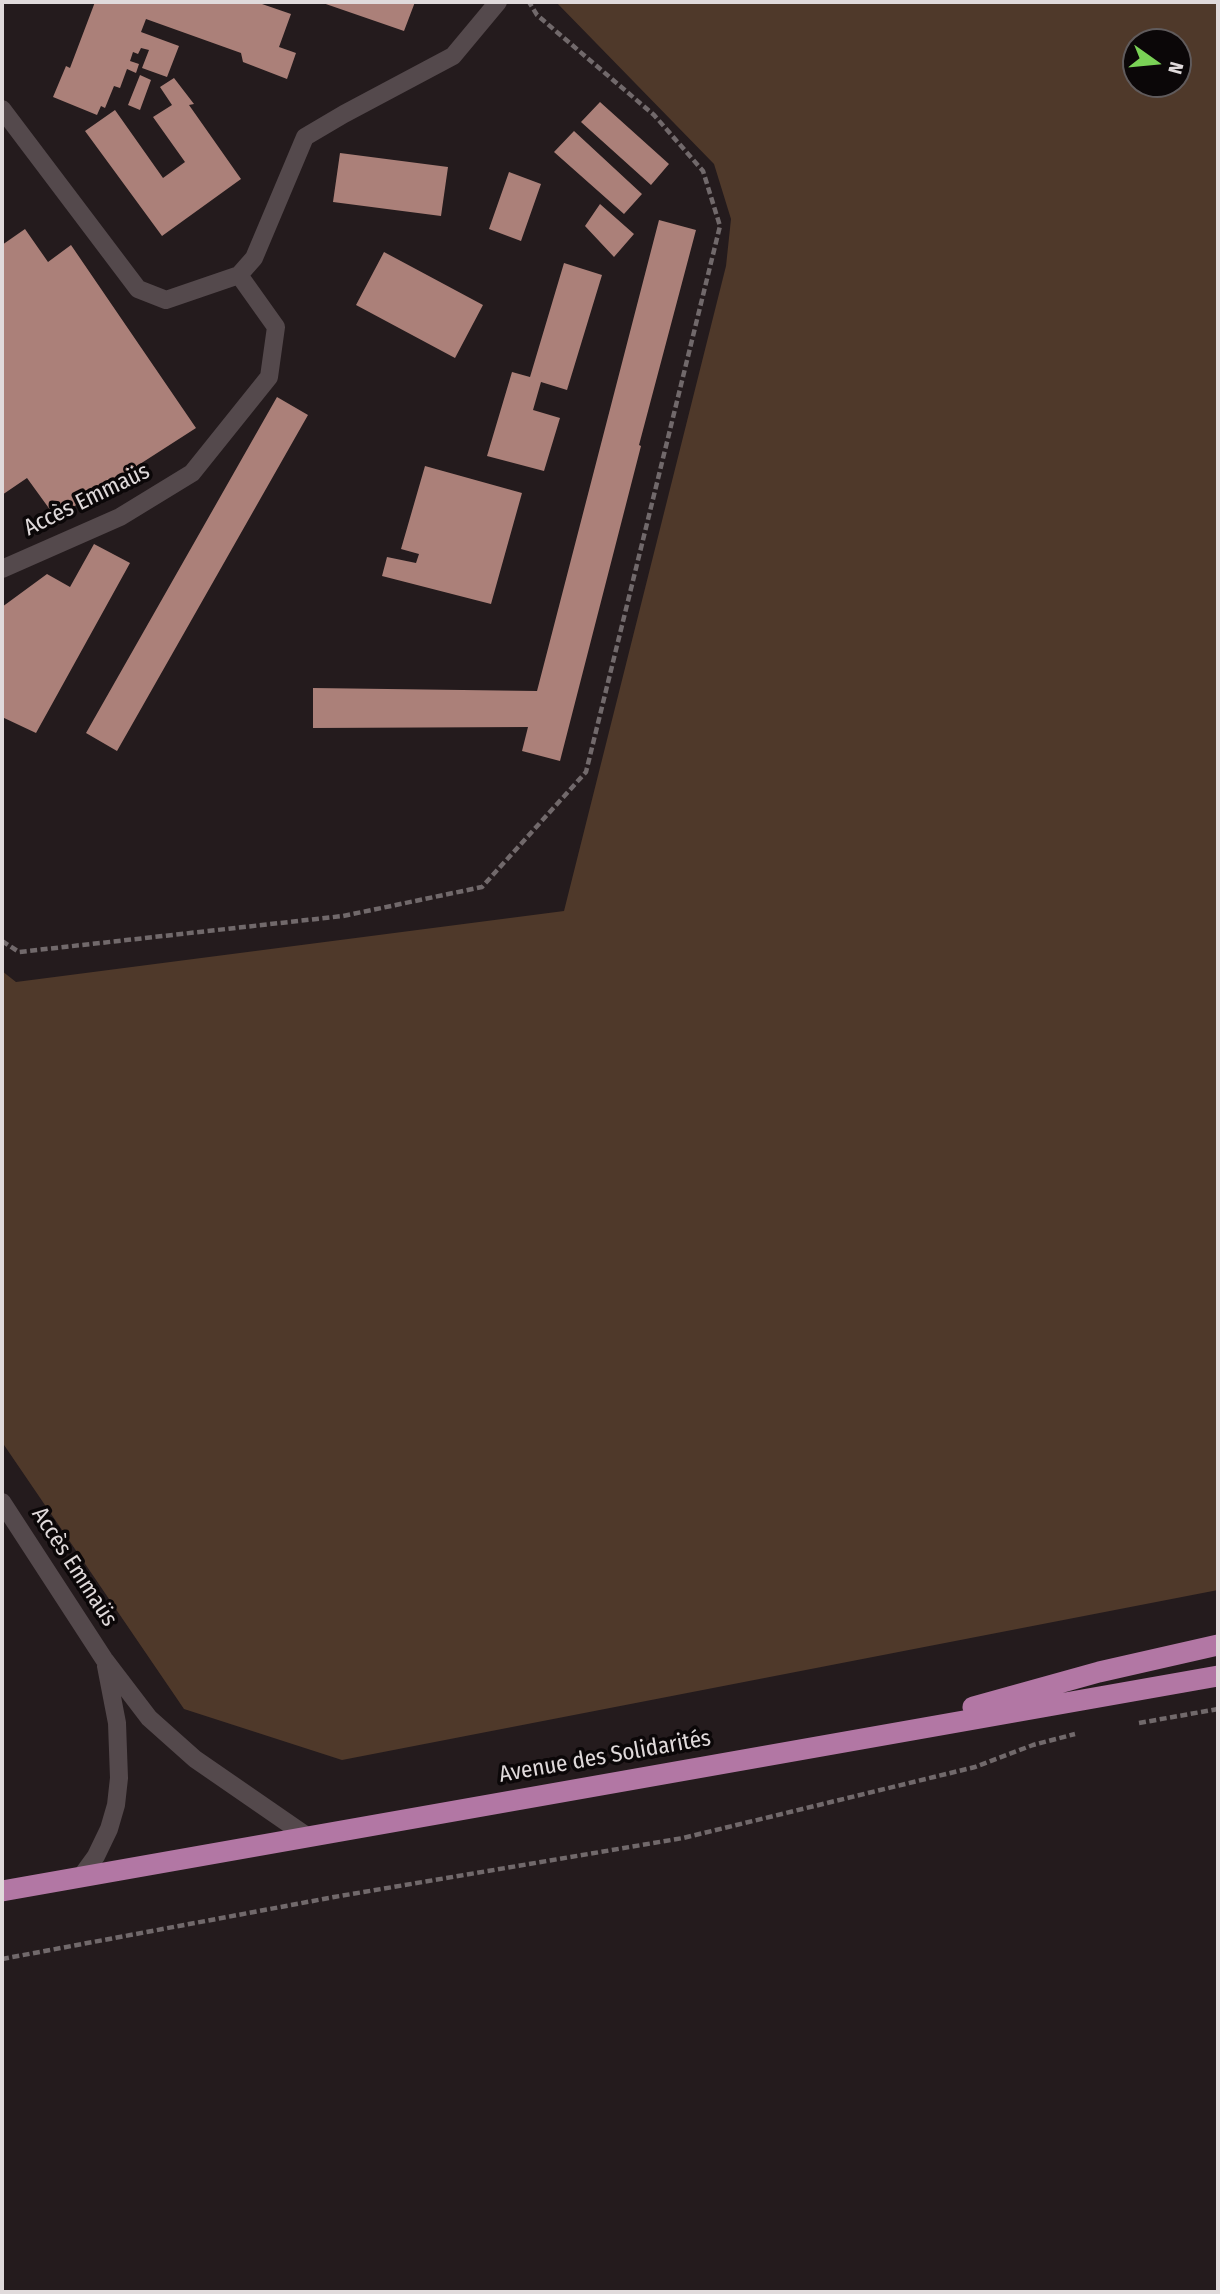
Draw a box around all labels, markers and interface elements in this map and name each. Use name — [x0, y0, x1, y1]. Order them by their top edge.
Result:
north arrow — [1122, 28, 1192, 98]
text: N — [1163, 60, 1188, 77]
street label: Accès Emmaüs — [20, 458, 154, 542]
street label: Accès Emmaüs — [25, 1502, 123, 1632]
street label: Avenue des Solidarités — [497, 1725, 713, 1789]

